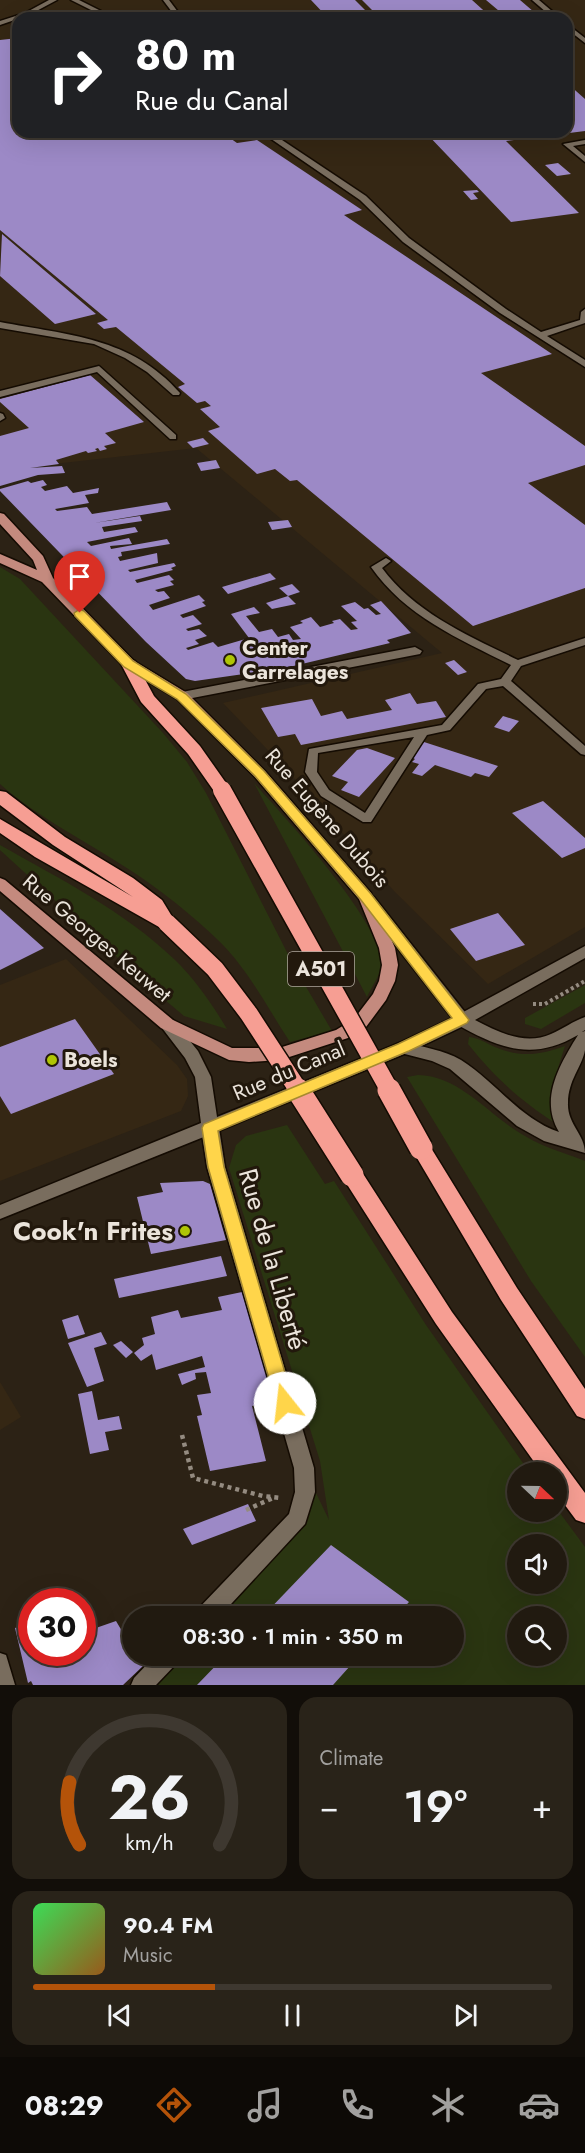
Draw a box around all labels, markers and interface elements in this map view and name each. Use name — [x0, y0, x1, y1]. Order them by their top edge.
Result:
text: 80 m — [135, 25, 236, 86]
icon: right — [36, 36, 114, 114]
text: Rue du Canal — [135, 81, 289, 120]
pin — [54, 551, 105, 613]
icon: arrive — [63, 560, 96, 593]
place label: Center Carrelages — [242, 633, 349, 687]
marker: Center Carrelages — [223, 653, 237, 667]
street label: Rue Eugène Dubois — [258, 742, 396, 894]
street label: Rue Georges Keuwet — [16, 867, 178, 1009]
road number: A501 — [288, 952, 354, 986]
street label: Rue du Canal — [228, 1034, 350, 1108]
place label: Boels — [64, 1045, 118, 1075]
marker: Boels — [45, 1053, 59, 1067]
street label: Rue de la Liberté — [229, 1164, 317, 1354]
place label: Cook'n Frites — [13, 1212, 173, 1250]
marker: Cook'n Frites — [178, 1224, 192, 1238]
position arrow — [253, 1371, 317, 1435]
north arrow — [507, 1462, 567, 1522]
map controls — [507, 1462, 567, 1666]
button: sound — [507, 1534, 567, 1594]
speed limit sign: 30 — [18, 1588, 96, 1666]
button: search — [507, 1606, 567, 1666]
text: 08:30 · 1 min · 350 m — [183, 1620, 403, 1652]
text: Climate — [320, 1744, 383, 1773]
text: 26 — [108, 1752, 191, 1842]
text: 19° — [403, 1774, 467, 1839]
text: − — [320, 1783, 339, 1830]
text: + — [532, 1783, 552, 1830]
text: km/h — [125, 1827, 173, 1858]
text: 90.4 FM — [123, 1909, 213, 1941]
text: Music — [123, 1941, 173, 1970]
icon: previous — [103, 1999, 136, 2032]
icon: pause — [276, 1999, 309, 2032]
icon: next — [449, 1999, 482, 2032]
icon: directions — [153, 2084, 195, 2126]
icon: music — [244, 2084, 286, 2126]
icon: phone — [336, 2084, 378, 2126]
icon: climate — [427, 2084, 469, 2126]
icon: car — [518, 2084, 560, 2126]
text: 08:29 — [25, 2086, 104, 2125]

